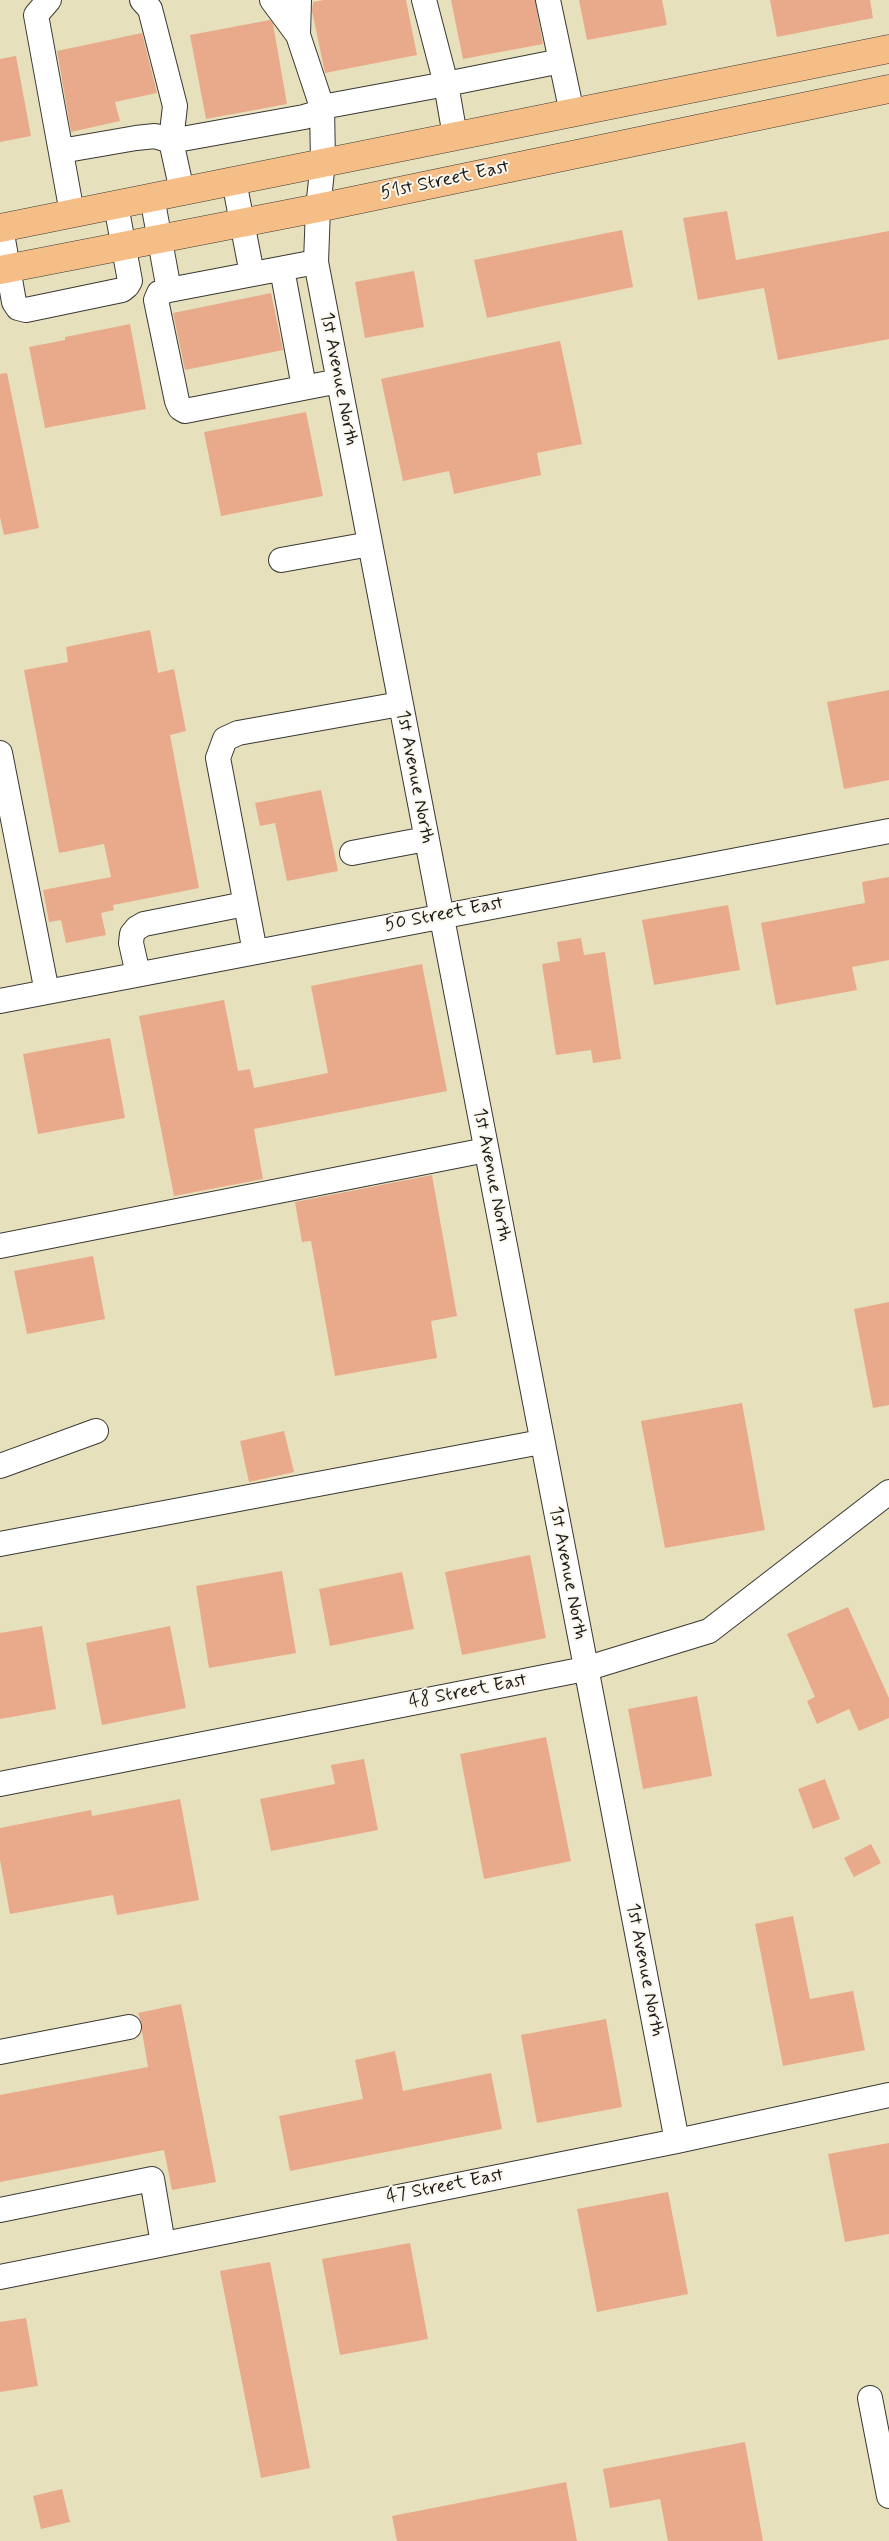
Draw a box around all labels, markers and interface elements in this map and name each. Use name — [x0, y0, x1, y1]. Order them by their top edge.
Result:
street label: 51st Street East — [379, 156, 511, 206]
street label: 1st Avenue North — [314, 310, 362, 448]
street label: 1st Avenue North — [390, 708, 438, 846]
street label: 50 Street East — [383, 892, 505, 938]
street label: 1st Avenue North — [467, 1106, 515, 1244]
street label: 1st Avenue North — [543, 1504, 591, 1642]
street label: 48 Street East — [407, 1669, 529, 1715]
street label: 1st Avenue North — [620, 1901, 668, 2039]
street label: 47 Street East — [385, 2164, 505, 2210]

